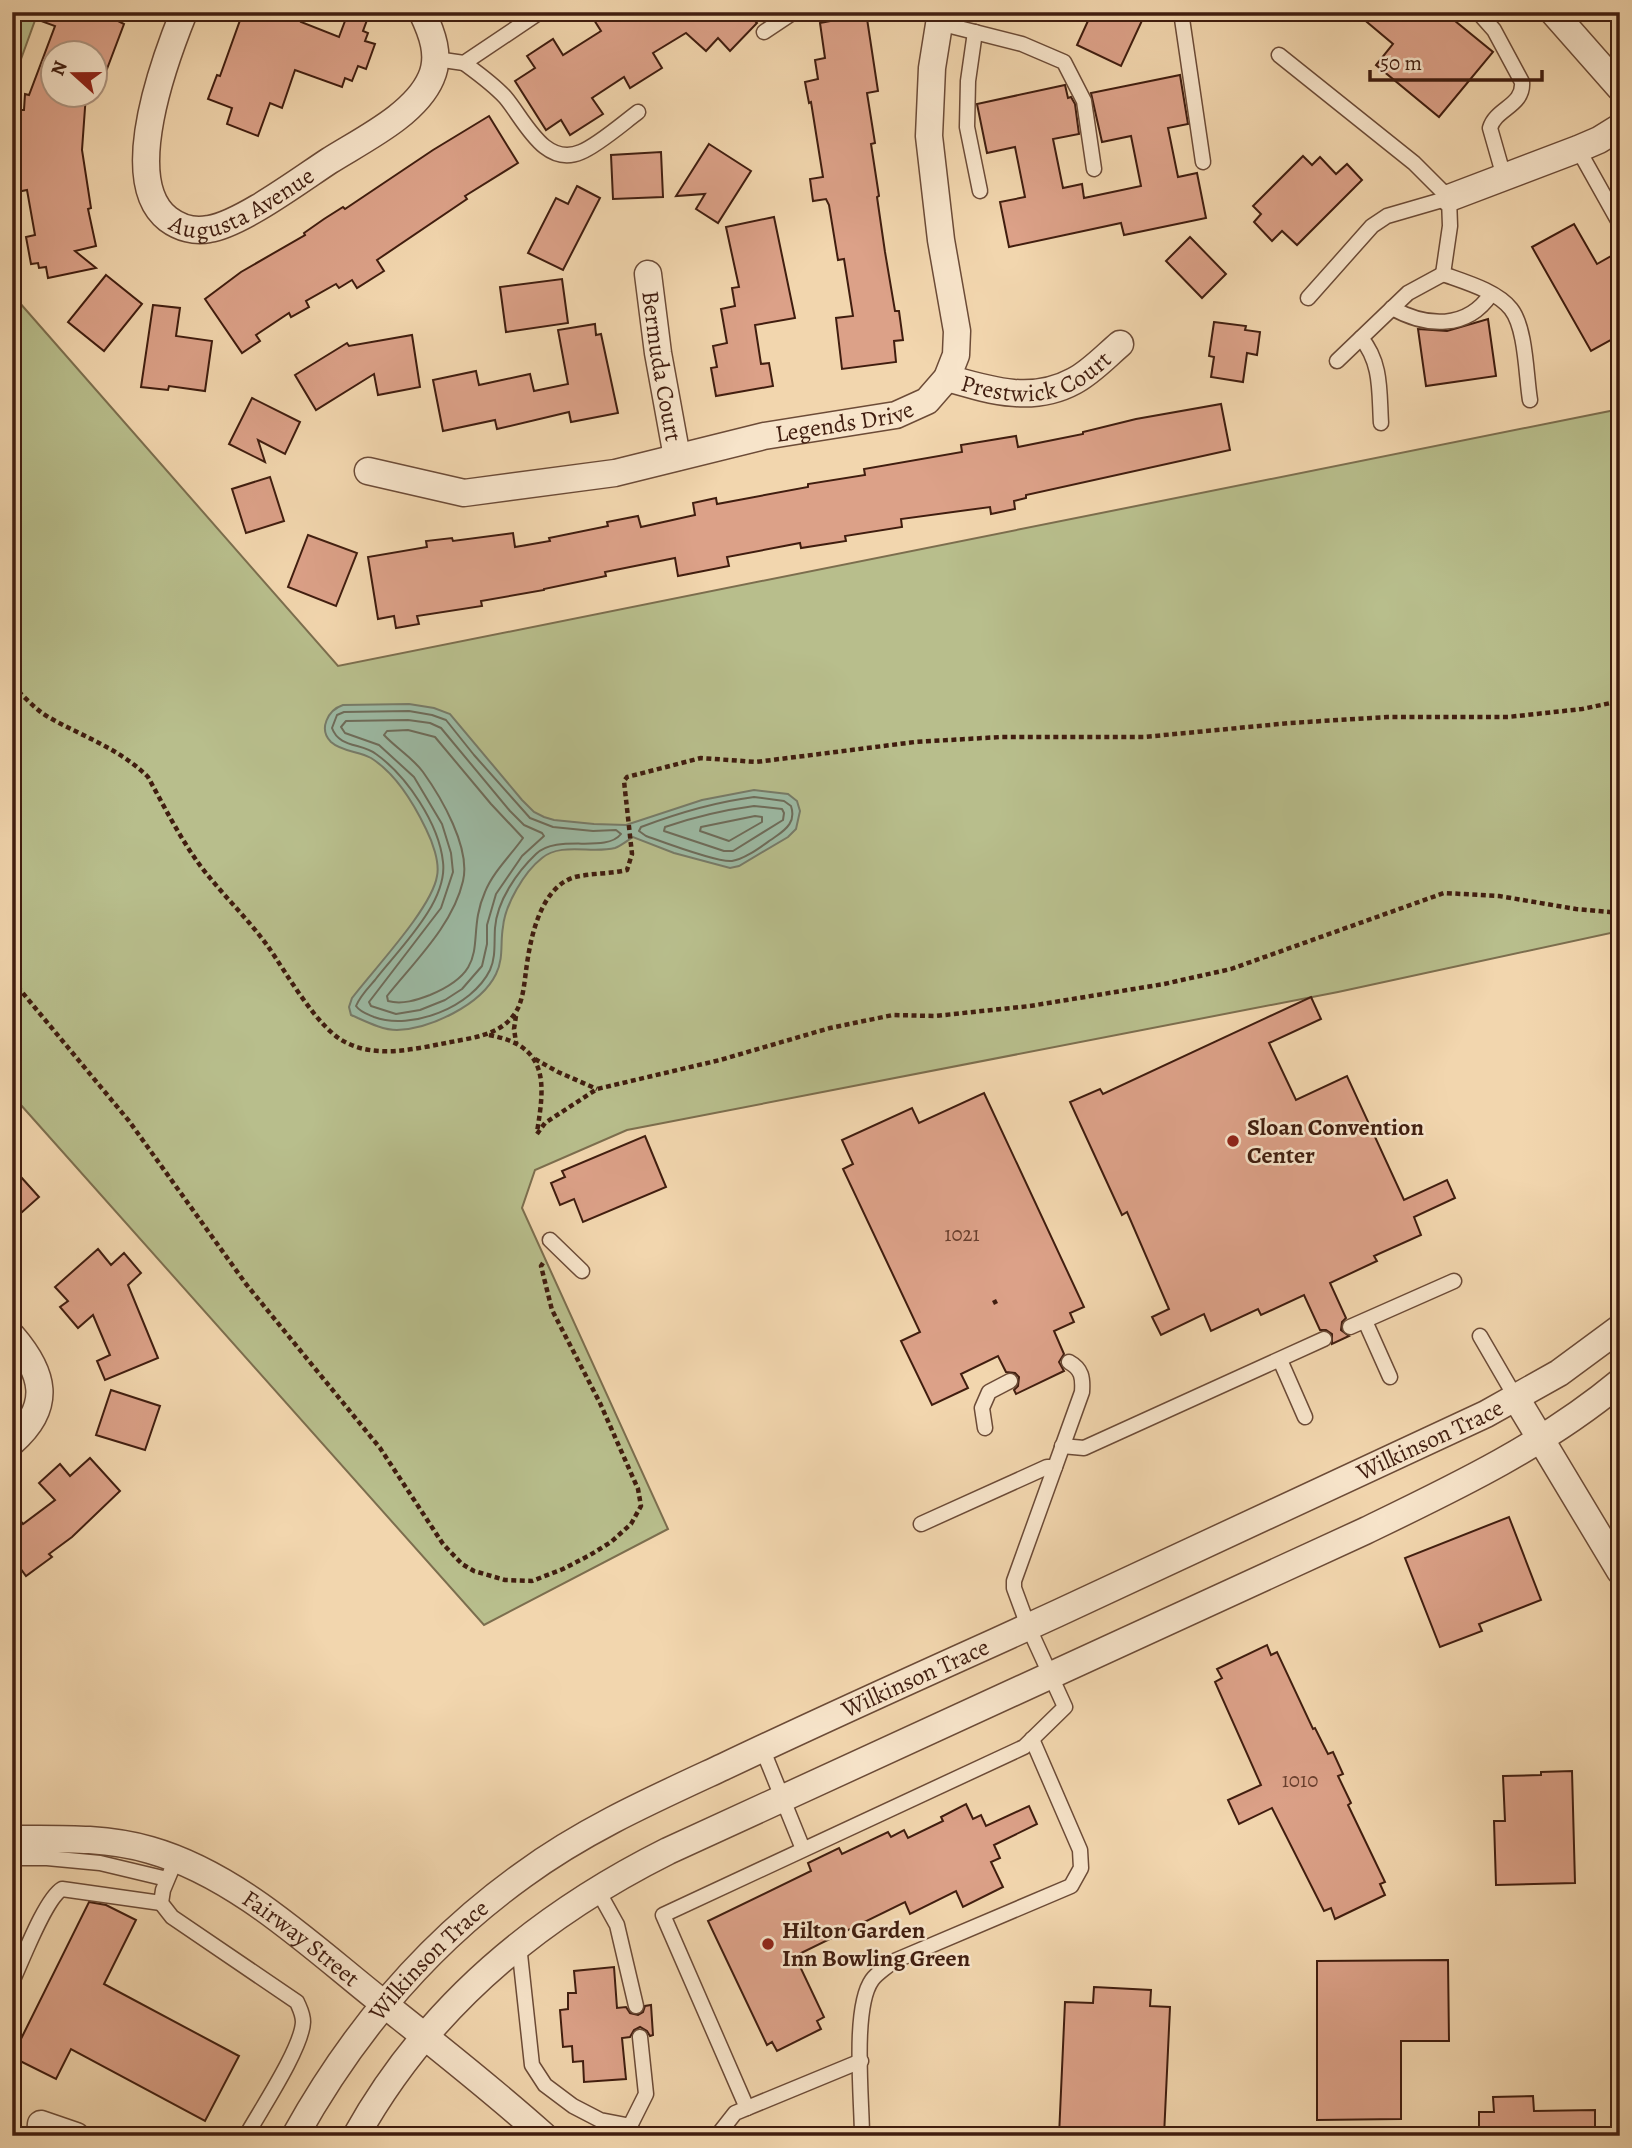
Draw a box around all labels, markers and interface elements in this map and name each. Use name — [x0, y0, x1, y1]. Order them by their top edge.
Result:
north arrow — [38, 38, 108, 108]
scale bar — [1370, 38, 1541, 82]
text: 50 m — [1380, 49, 1422, 77]
text: N — [44, 57, 74, 79]
street label: Augusta Avenue — [163, 160, 320, 246]
street label: Bermuda Court — [634, 289, 690, 444]
street label: Prestwick Court — [957, 344, 1118, 410]
street label: Legends Drive — [773, 393, 919, 450]
place label: Sloan Convention Center — [1247, 1111, 1424, 1171]
marker: Sloan Convention Center — [1225, 1133, 1241, 1149]
house number: 1021 — [944, 1220, 980, 1248]
street label: Wilkinson Trace — [1350, 1391, 1509, 1488]
street label: Wilkinson Trace — [836, 1631, 994, 1726]
house number: 1010 — [1282, 1766, 1318, 1794]
street label: Fairway Street — [236, 1882, 366, 1994]
street label: Wilkinson Trace — [361, 1892, 495, 2028]
place label: Hilton Garden Inn Bowling Green — [782, 1914, 971, 1974]
marker: Hilton Garden Inn Bowling Green — [760, 1936, 776, 1952]

